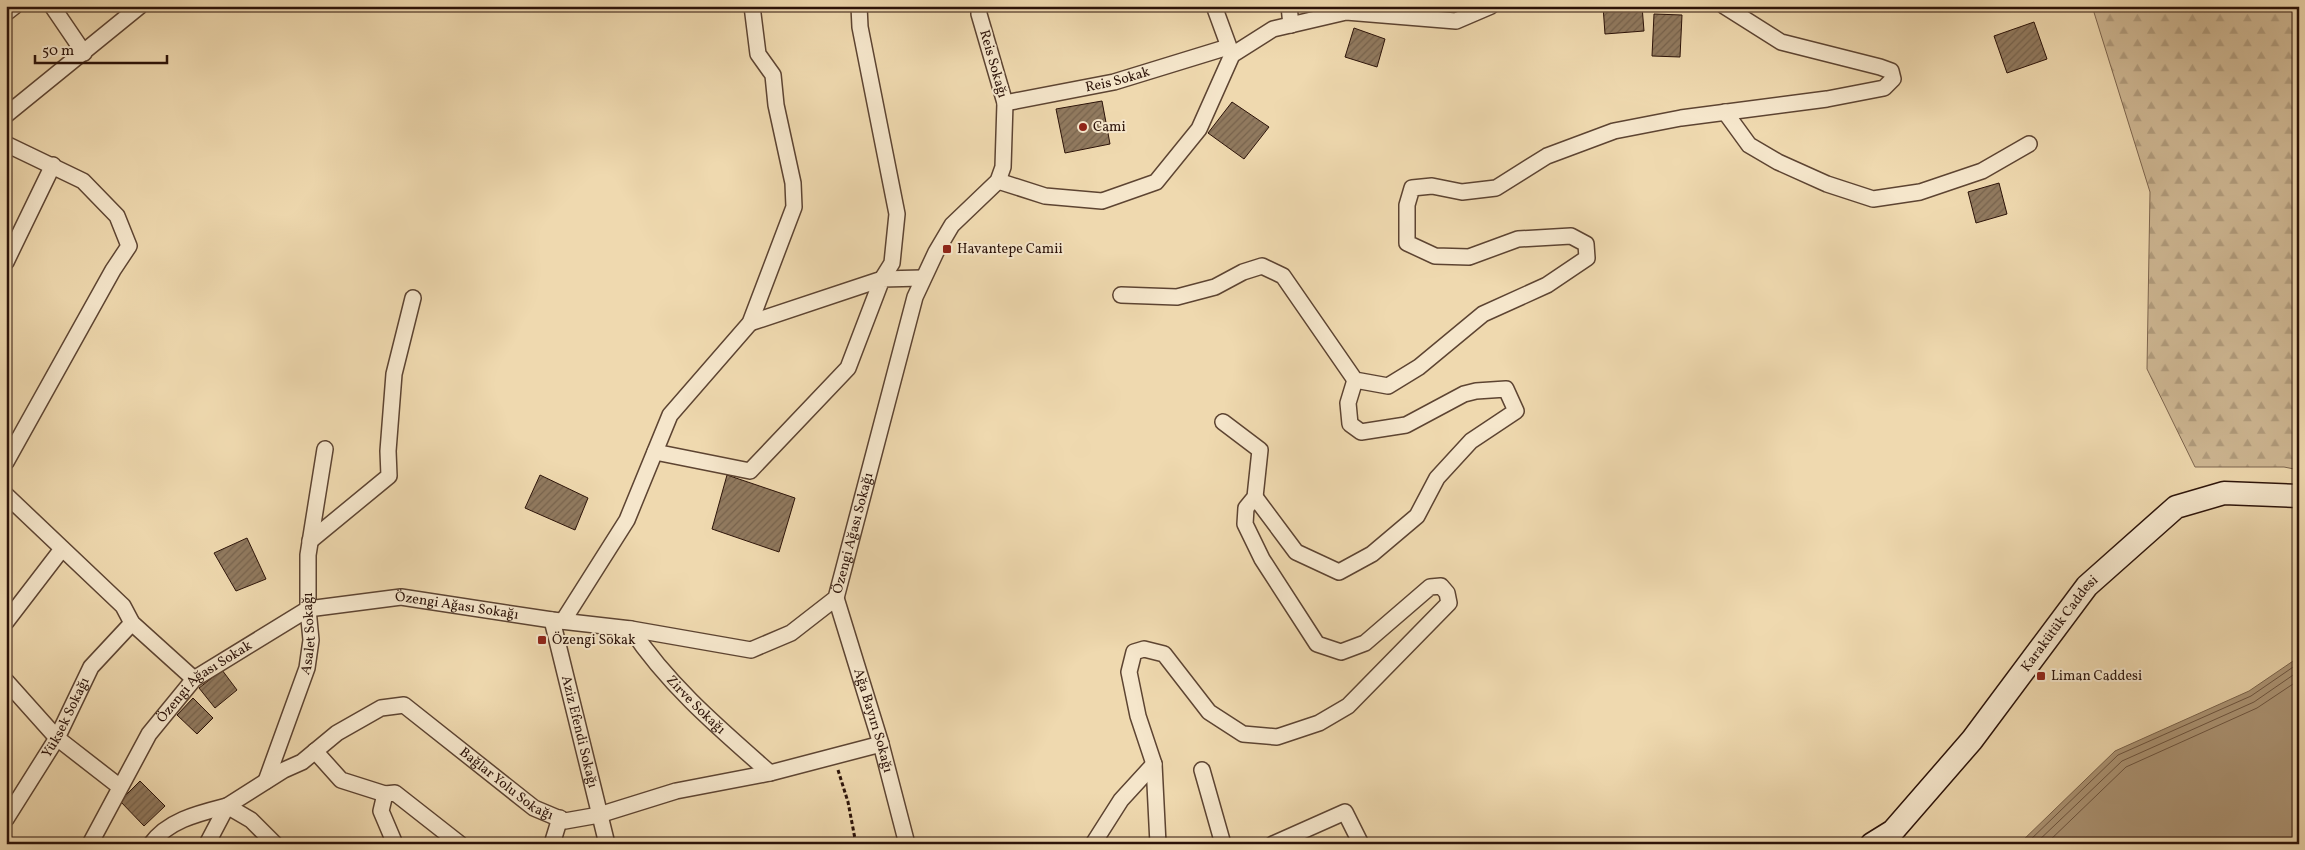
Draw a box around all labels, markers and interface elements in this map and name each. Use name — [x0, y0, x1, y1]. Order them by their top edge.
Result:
street label: Reis Sokağı — [974, 28, 1012, 100]
scale bar — [35, 32, 168, 64]
text: 50 m — [42, 41, 74, 62]
street label: Reis Sokak — [1084, 62, 1153, 97]
place label: Cami — [1093, 118, 1126, 137]
marker: Cami — [1077, 121, 1089, 133]
place label: Havantepe Camii — [957, 240, 1063, 259]
marker: Havantepe Camii — [941, 243, 953, 255]
street label: Özengi Ağası Sokağı — [828, 471, 878, 596]
street label: Karakütük Caddesi — [2017, 571, 2102, 676]
street label: Özengi Ağası Sokağı — [394, 587, 520, 624]
street label: Asalet Sokağı — [296, 592, 321, 677]
place label: Özengi Sokak — [552, 631, 636, 650]
marker: Özengi Sokak — [536, 634, 548, 646]
street label: Özengi Ağası Sokak — [152, 636, 256, 727]
street label: Ağa Bayırı Sokağı — [849, 666, 898, 775]
place label: Liman Caddesi — [2051, 667, 2142, 686]
marker: Liman Caddesi — [2035, 670, 2047, 682]
street label: Zirve Sokağı — [662, 671, 730, 739]
street label: Yüksek Sokağı — [37, 674, 94, 761]
street label: Aziz Efendi Sokağı — [556, 674, 602, 790]
street label: Bağlar Yolu Sokağı — [455, 743, 556, 825]

